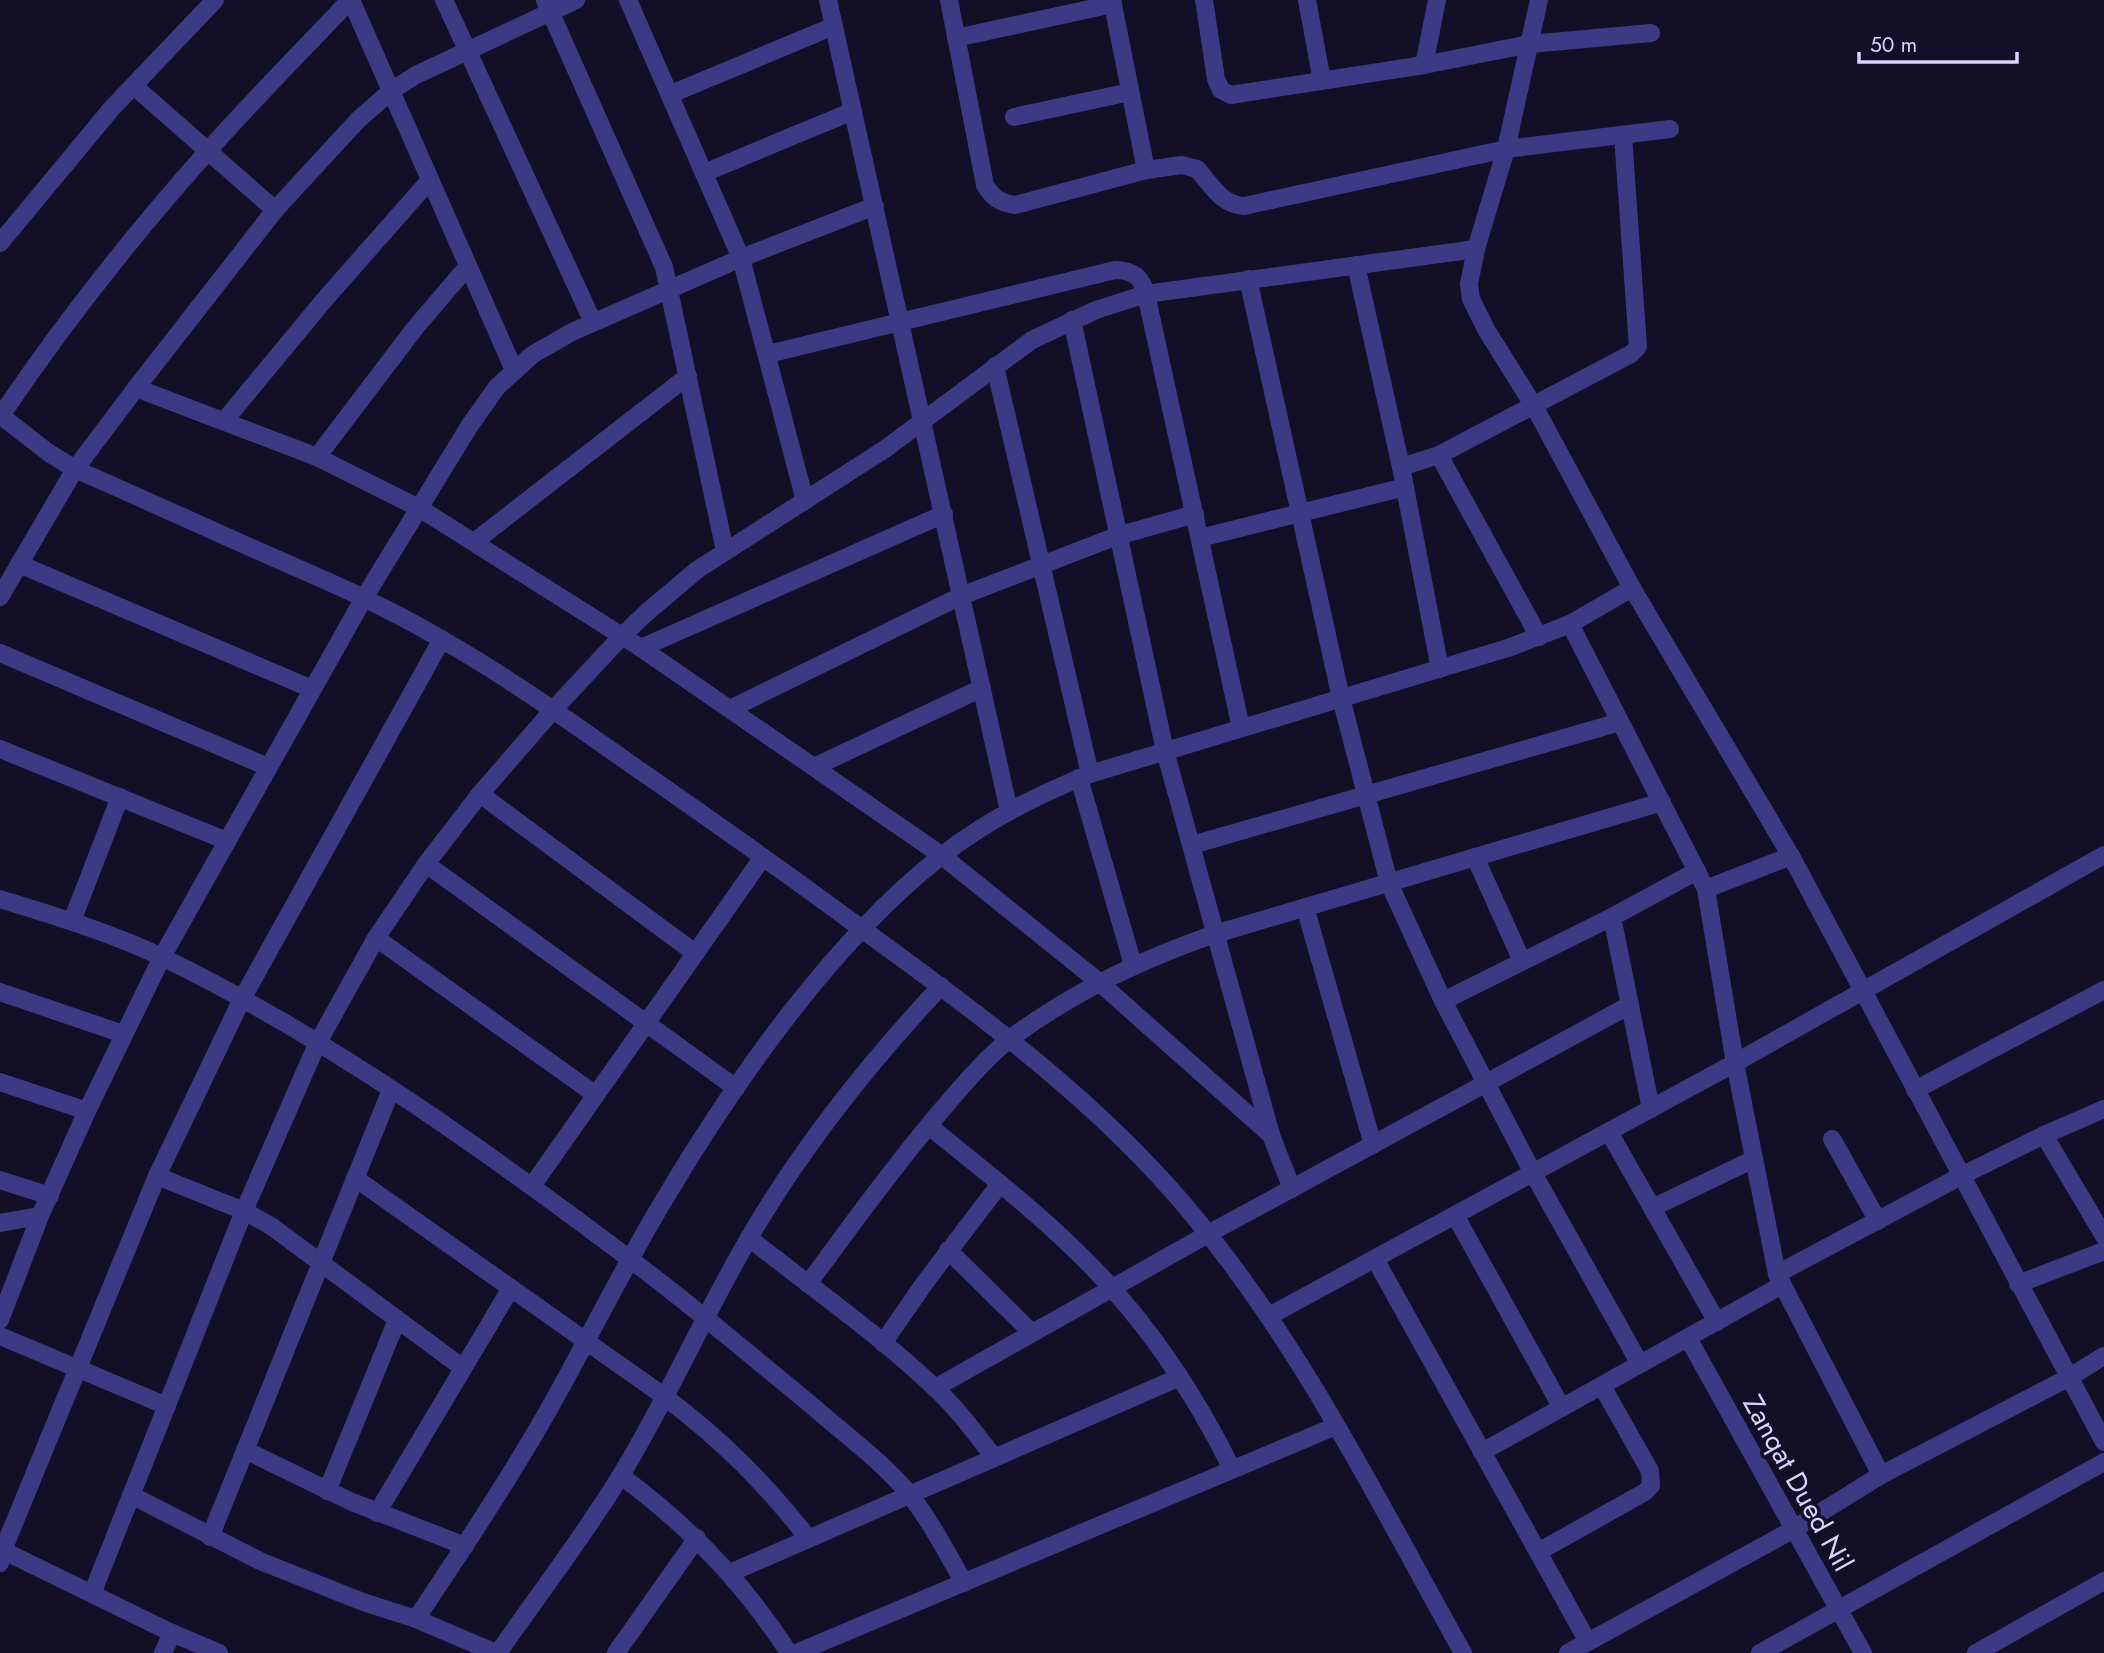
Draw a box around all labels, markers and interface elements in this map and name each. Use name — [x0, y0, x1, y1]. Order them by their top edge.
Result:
scale bar — [1859, 21, 2016, 65]
text: 50 m — [1870, 30, 1917, 60]
street label: Zanqat Dued Nil — [1733, 1387, 1863, 1579]

